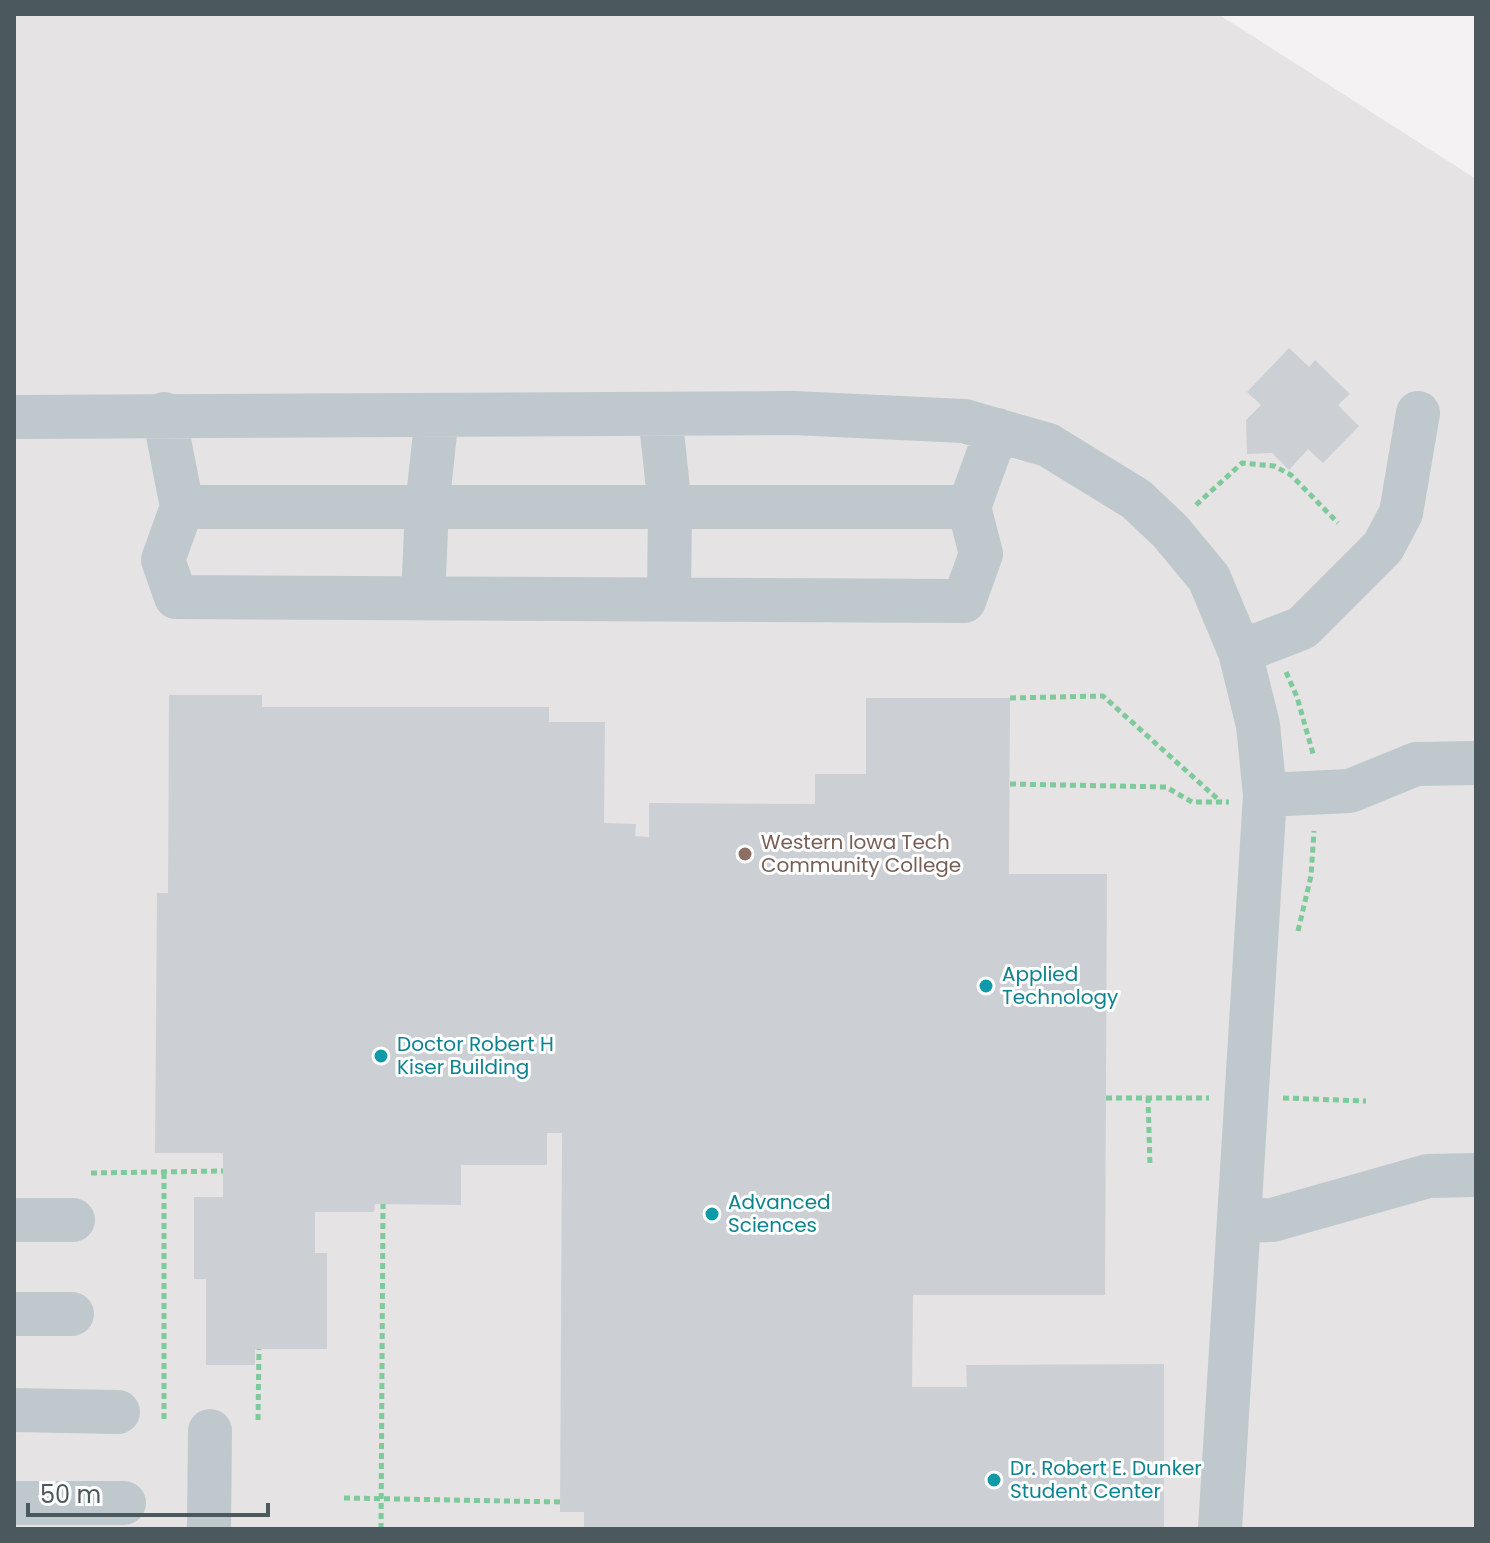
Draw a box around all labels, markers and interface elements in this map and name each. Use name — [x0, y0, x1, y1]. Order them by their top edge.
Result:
place label: Western Iowa Tech Community College — [761, 828, 961, 879]
marker: Western Iowa Tech Community College — [736, 845, 754, 863]
place label: Applied Technology — [1002, 960, 1118, 1011]
marker: Applied Technology — [977, 977, 995, 995]
place label: Doctor Robert H Kiser Building — [397, 1030, 554, 1081]
marker: Doctor Robert H Kiser Building — [372, 1047, 390, 1065]
place label: Advanced Sciences — [728, 1188, 831, 1239]
marker: Advanced Sciences — [703, 1205, 721, 1223]
place label: Dr. Robert E. Dunker Student Center — [1010, 1454, 1202, 1505]
scale bar — [28, 1467, 268, 1517]
marker: Dr. Robert E. Dunker Student Center — [985, 1471, 1003, 1489]
text: 50 m — [40, 1478, 101, 1511]

